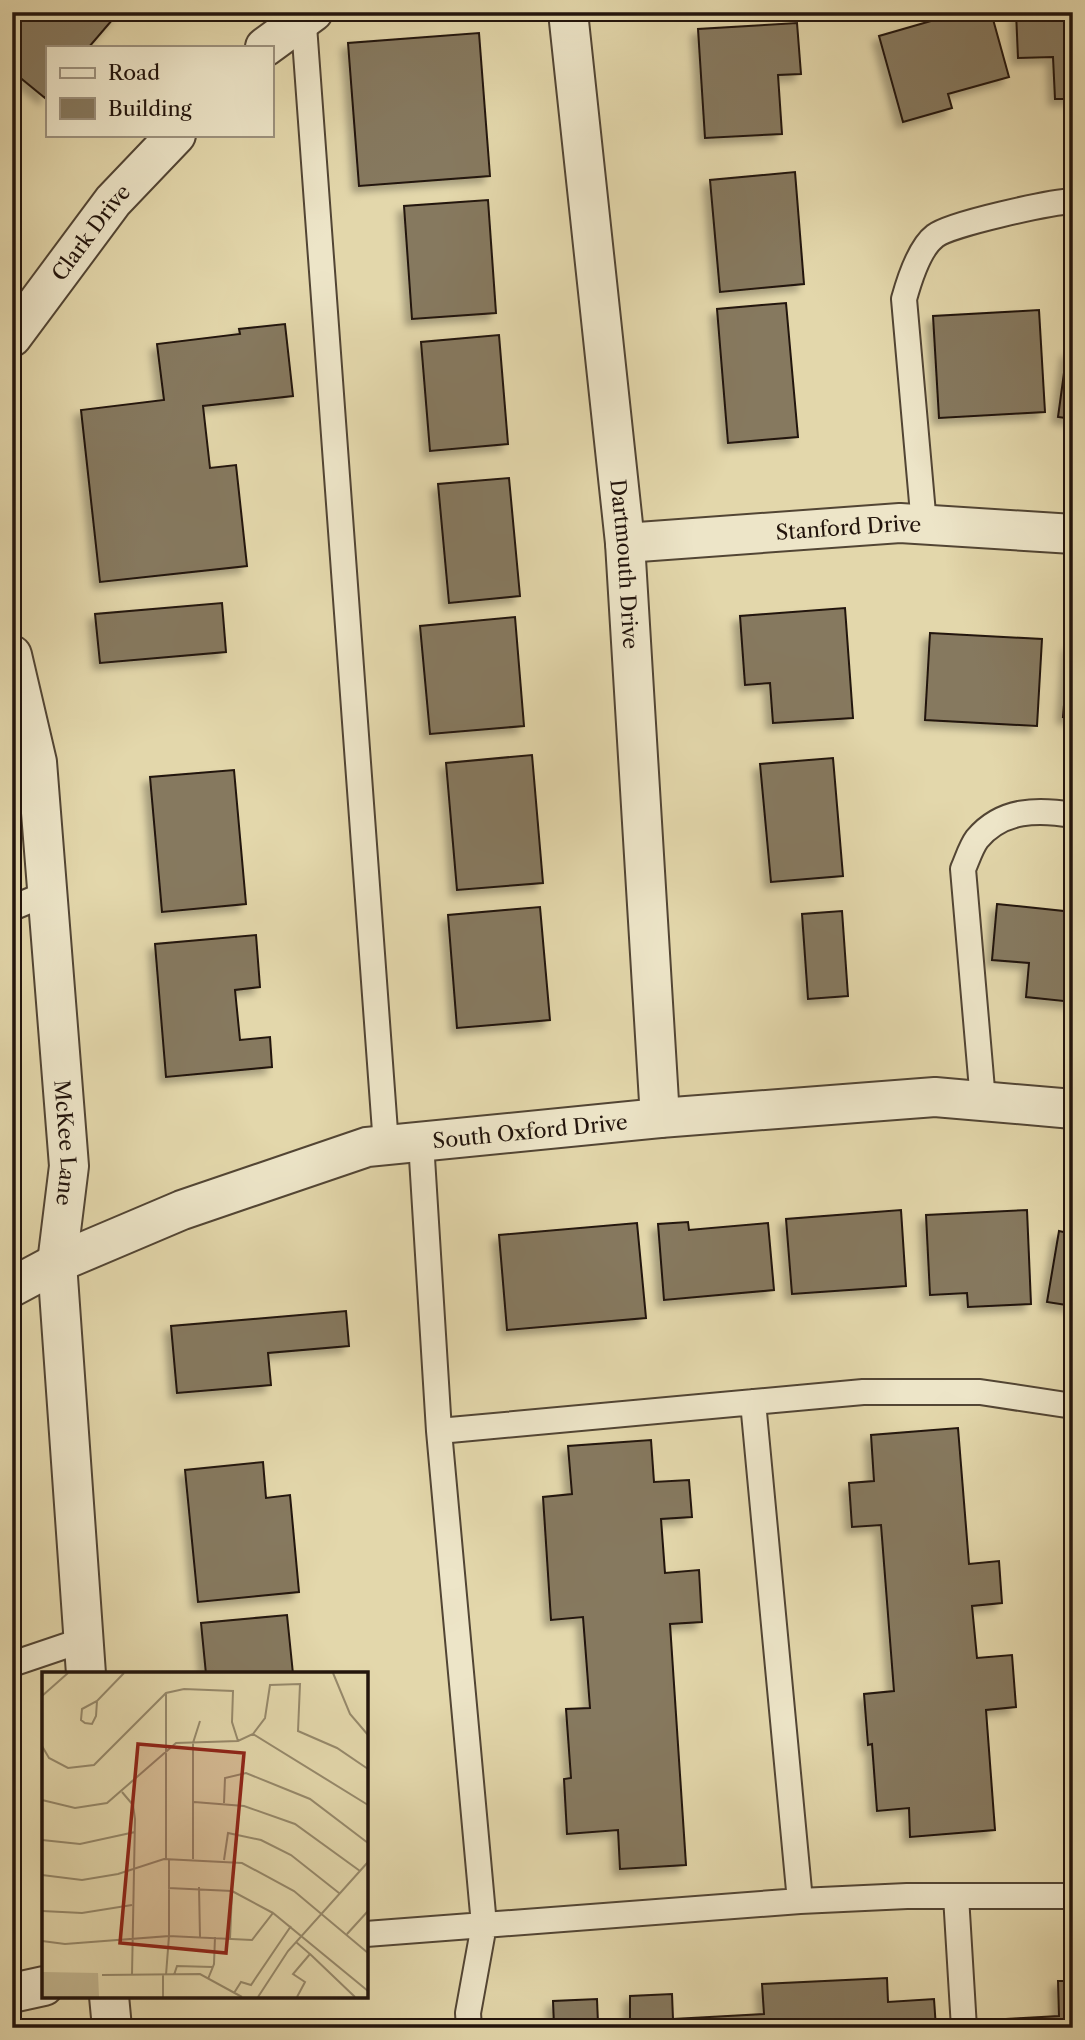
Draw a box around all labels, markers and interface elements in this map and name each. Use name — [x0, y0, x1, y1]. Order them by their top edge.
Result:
legend — [46, 46, 273, 136]
text: Road — [108, 60, 160, 85]
text: Building — [108, 96, 193, 121]
street label: Clark Drive — [46, 179, 135, 285]
street label: Dartmouth Drive — [606, 478, 644, 650]
street label: Stanford Drive — [775, 510, 922, 545]
street label: McKee Lane — [50, 1079, 82, 1207]
street label: South Oxford Drive — [431, 1109, 629, 1153]
inset map — [42, 1672, 368, 1998]

